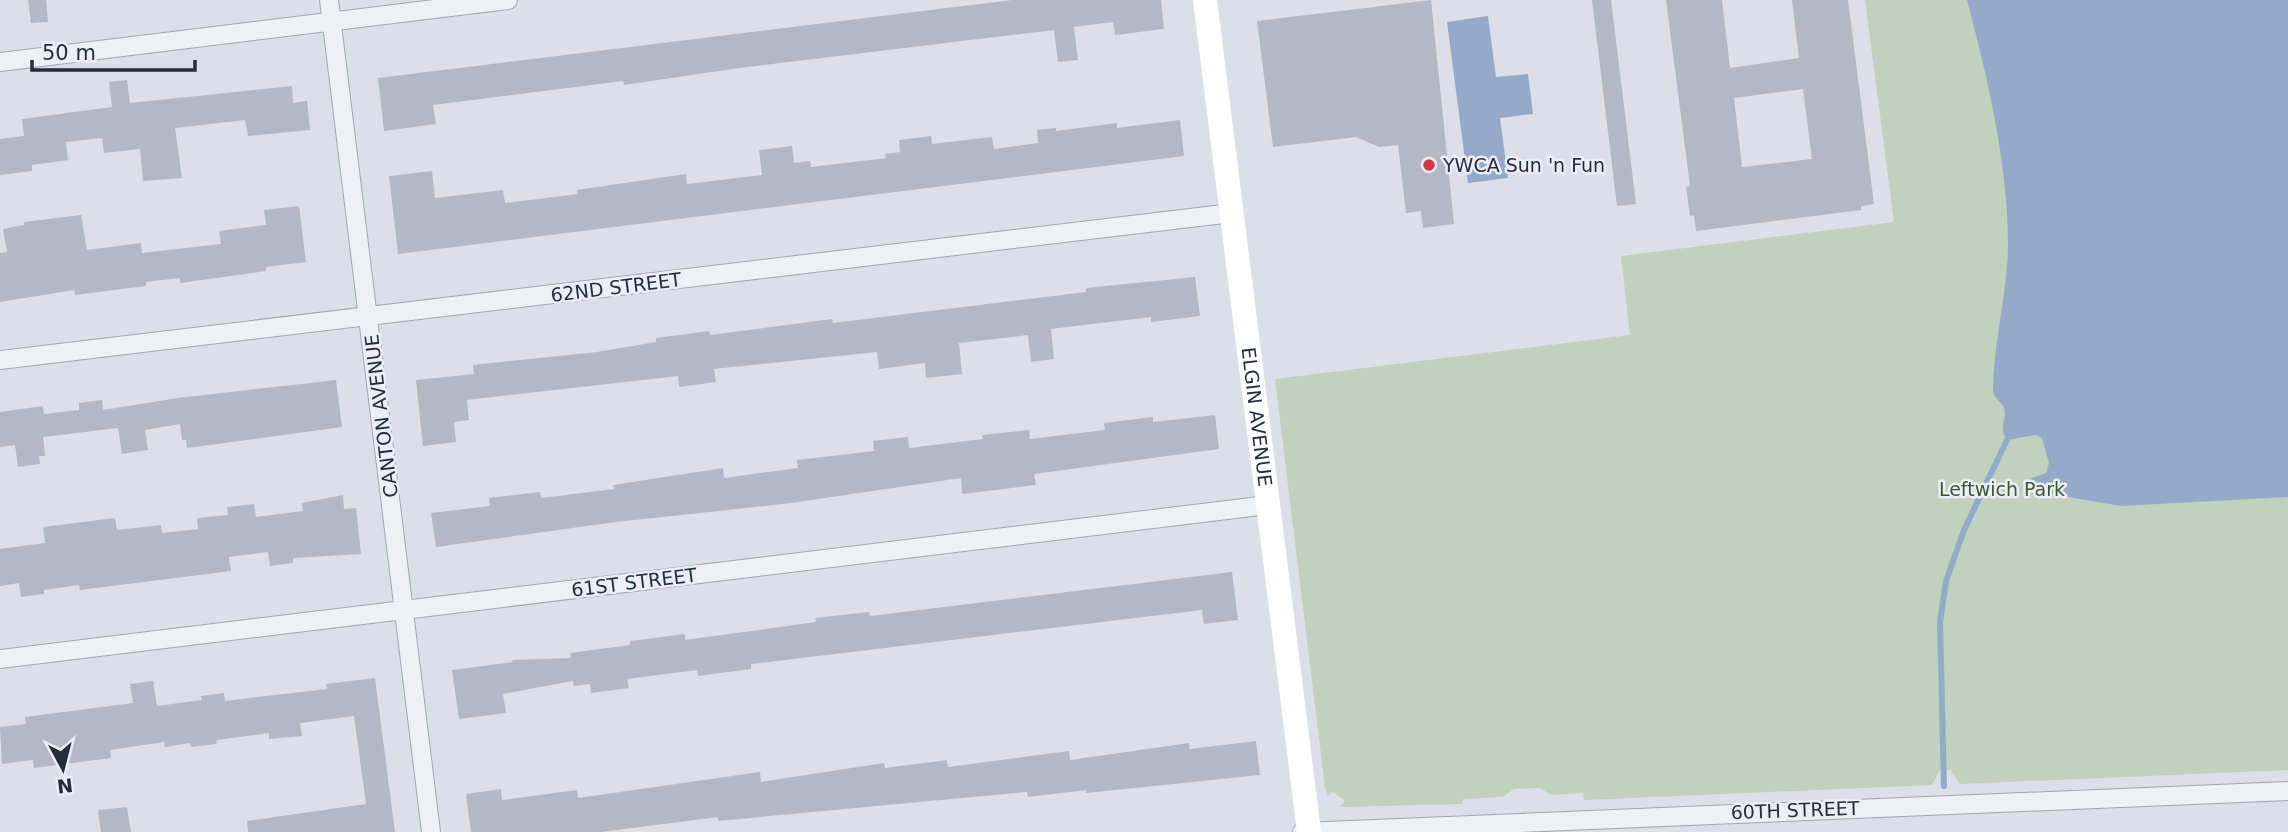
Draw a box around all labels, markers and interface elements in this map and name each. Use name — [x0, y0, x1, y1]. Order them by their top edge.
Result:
scale bar — [32, 28, 194, 72]
text: 50 m — [42, 41, 96, 65]
place label: YWCA Sun 'n Fun — [1442, 154, 1605, 176]
marker: YWCA Sun 'n Fun — [1421, 157, 1437, 173]
street label: 62ND STREET — [549, 268, 683, 306]
street label: CANTON AVENUE — [360, 333, 402, 499]
street label: ELGIN AVENUE — [1237, 346, 1277, 488]
park label: Leftwich Park — [1939, 478, 2065, 500]
street label: 61ST STREET — [570, 563, 698, 601]
north arrow — [28, 734, 98, 804]
text: N — [56, 774, 74, 798]
street label: 60TH STREET — [1730, 797, 1860, 823]

